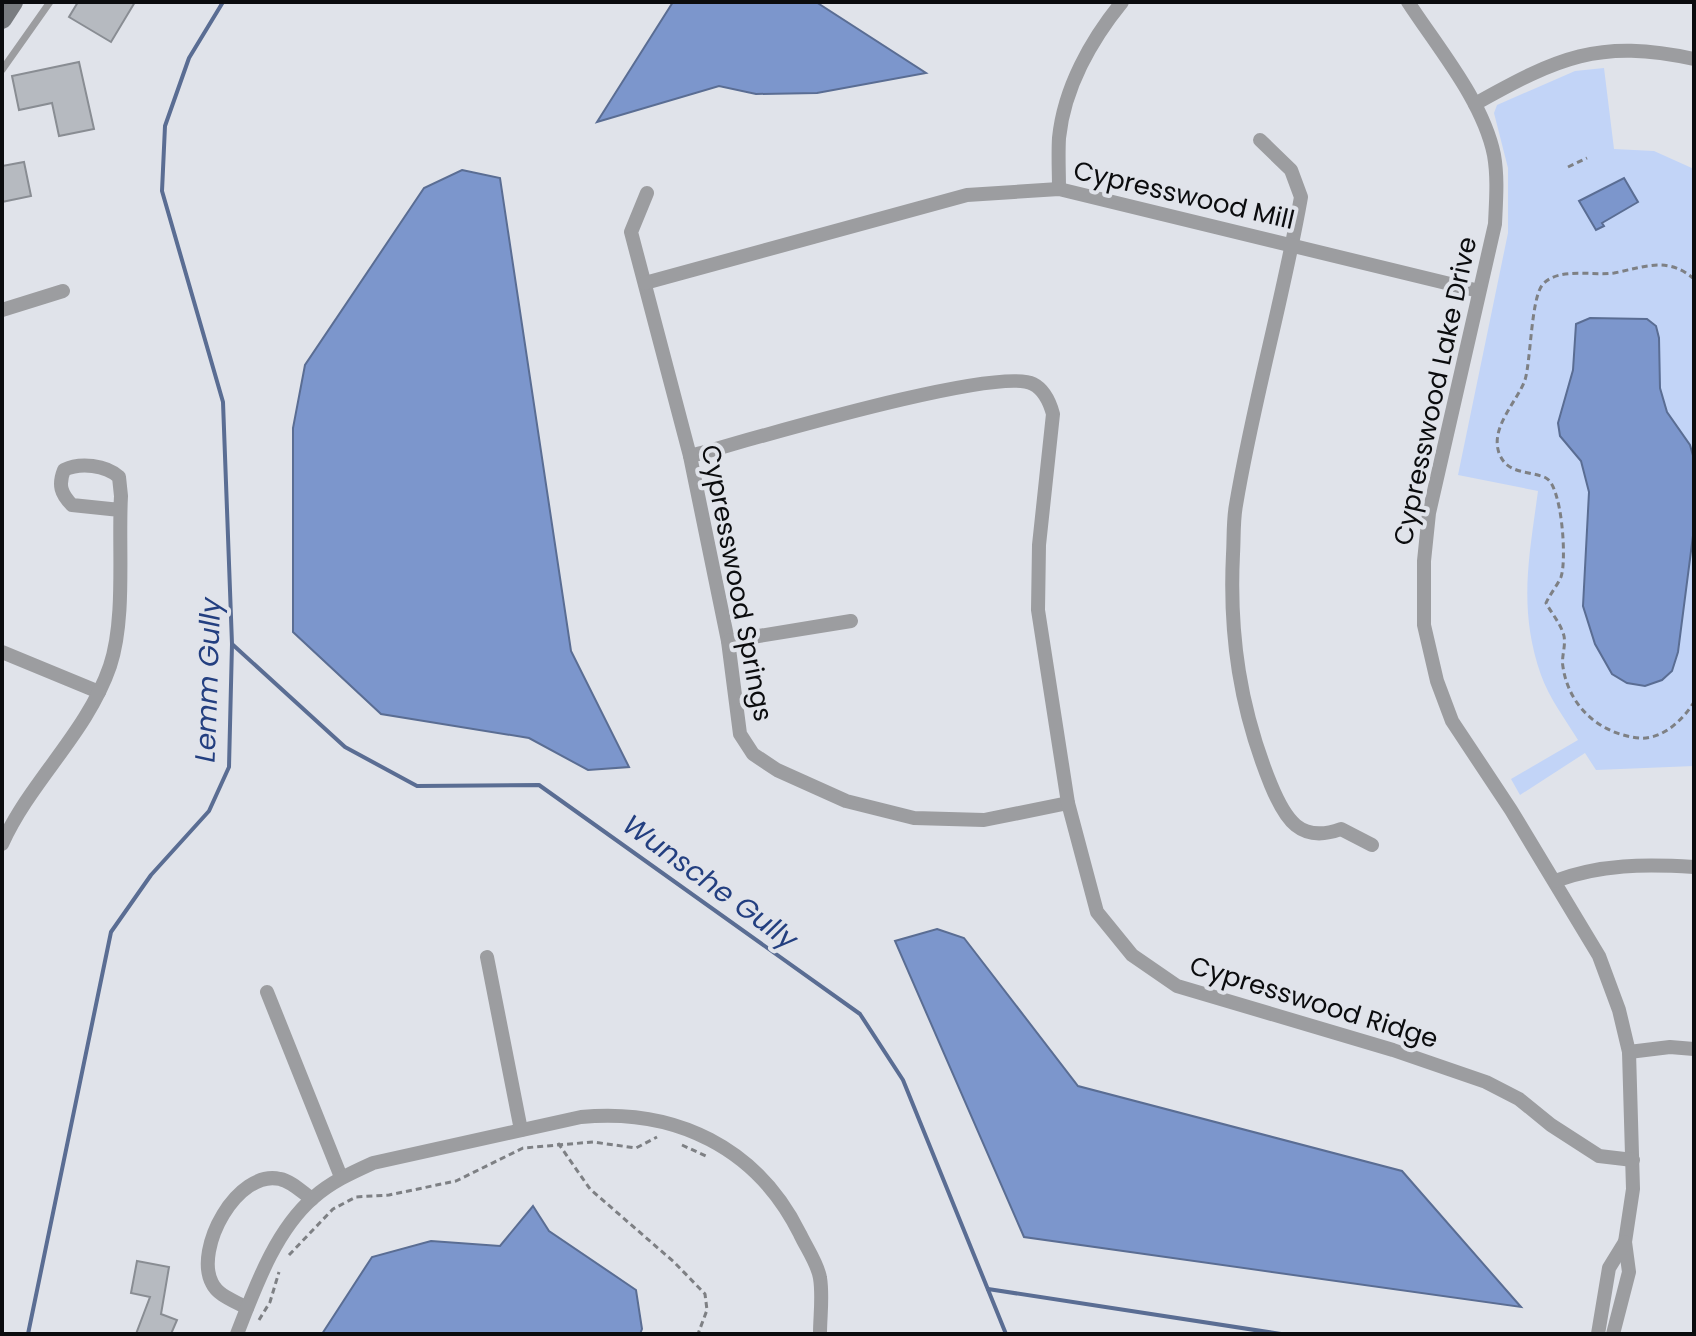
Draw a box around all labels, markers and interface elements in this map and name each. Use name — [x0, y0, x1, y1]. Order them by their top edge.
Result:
street label: Cypresswood Mill — [1070, 152, 1298, 238]
street label: Cypresswood Lake Drive — [1385, 233, 1485, 549]
street label: Cypresswood Springs — [693, 442, 781, 724]
water label: Lemm Gully — [186, 596, 230, 763]
water label: Wunsche Gully — [615, 805, 806, 960]
street label: Cypresswood Ridge — [1185, 947, 1443, 1057]

